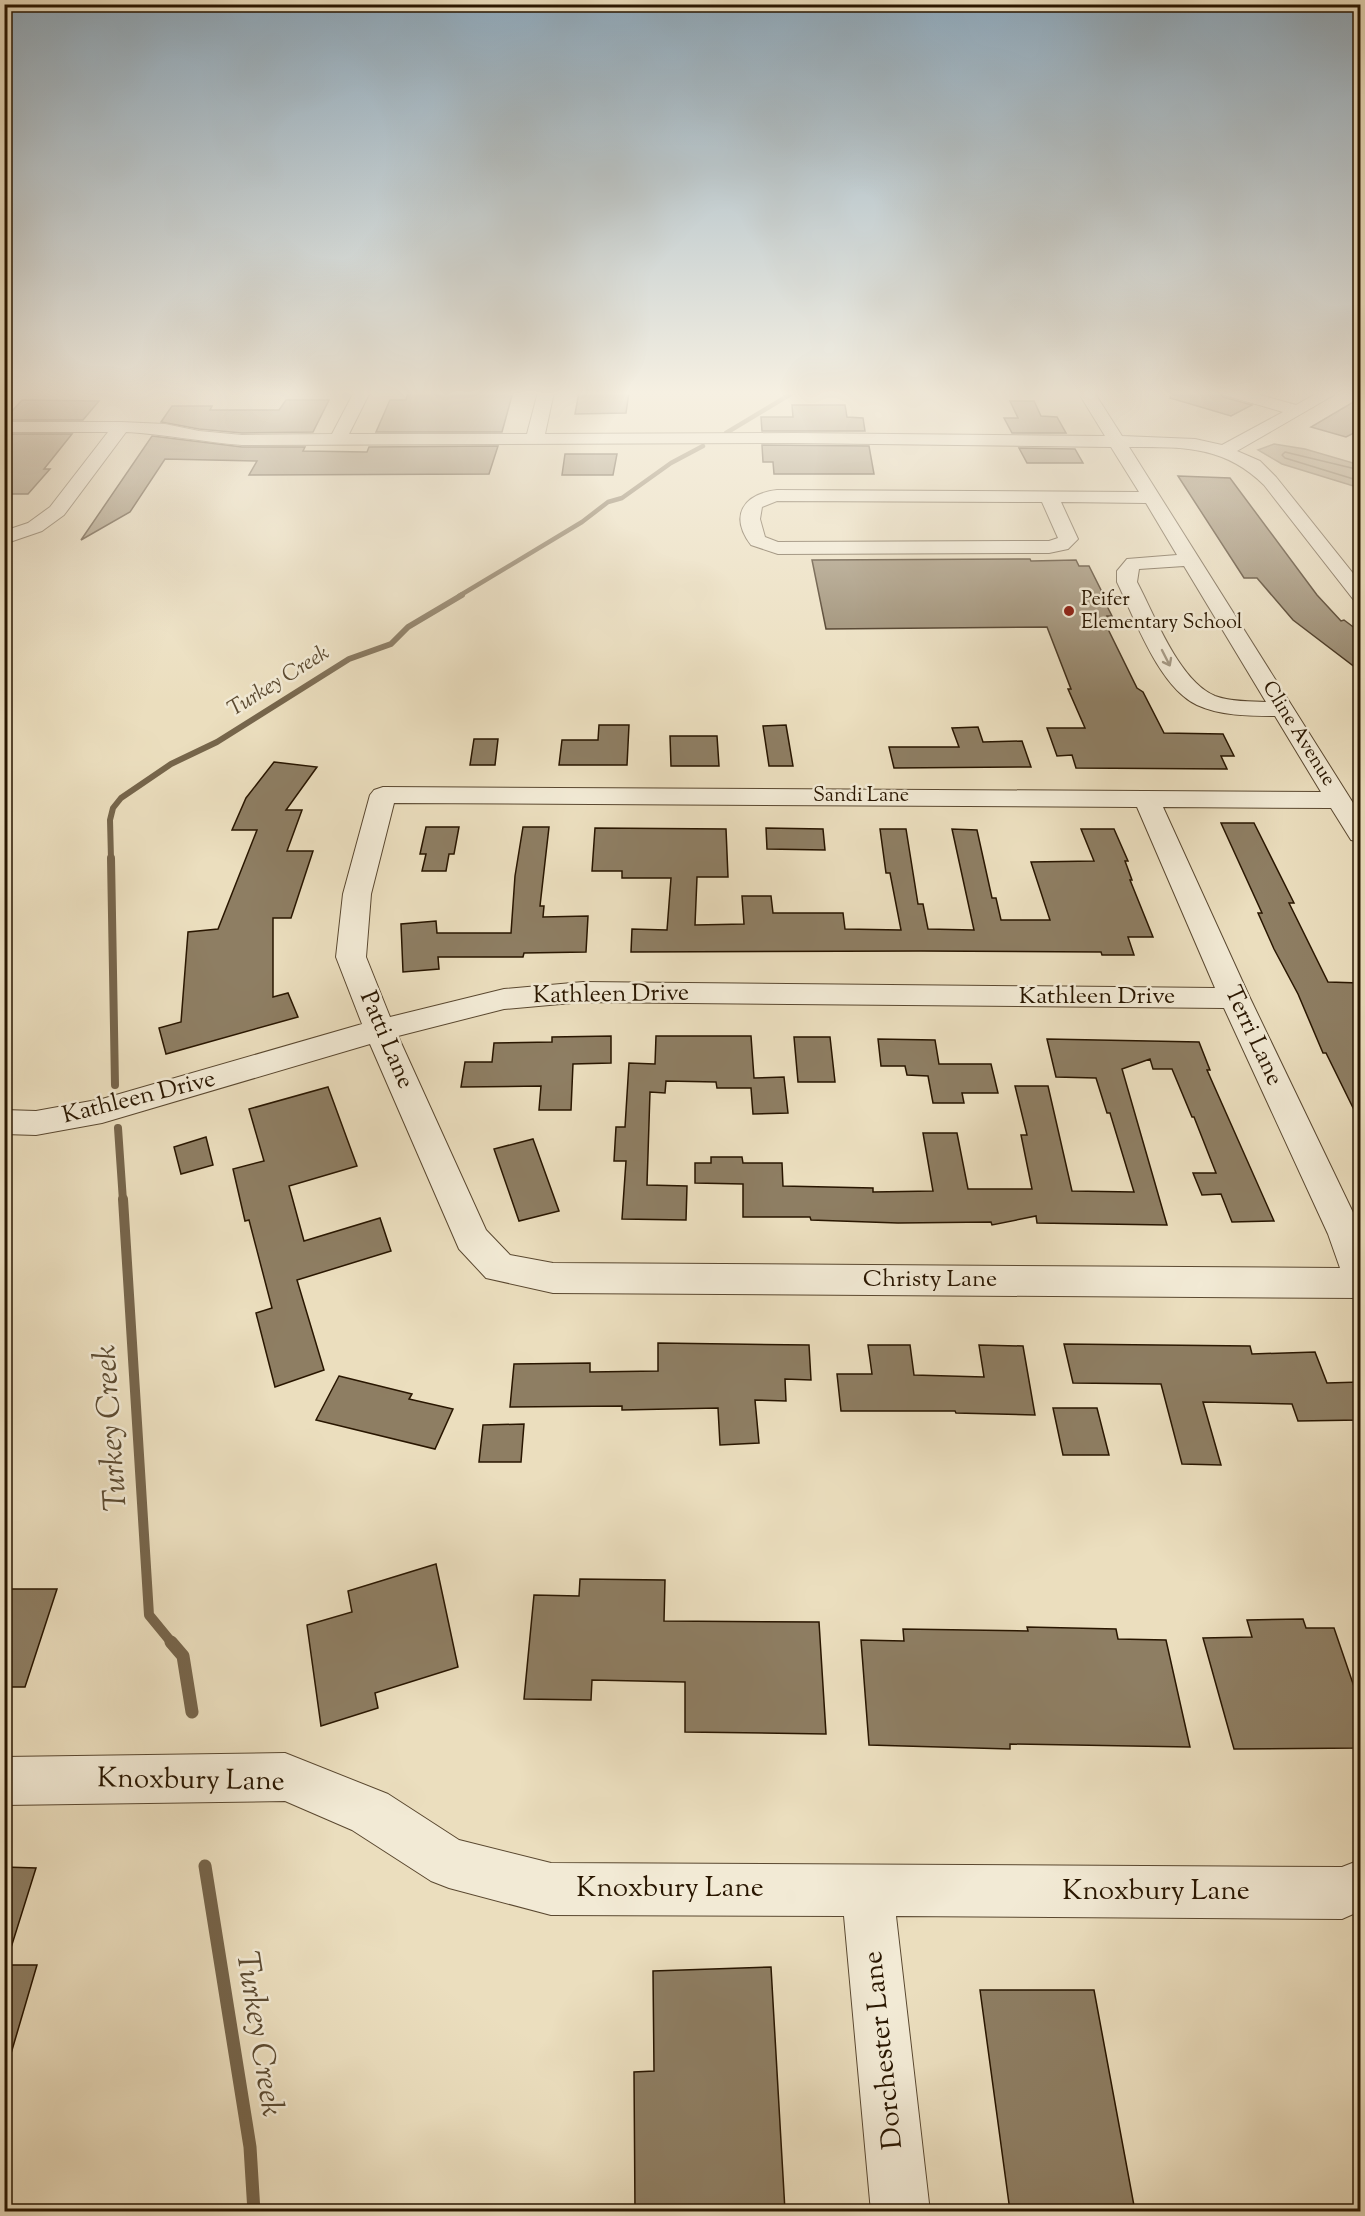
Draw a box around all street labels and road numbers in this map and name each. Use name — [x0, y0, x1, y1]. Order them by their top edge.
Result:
street label: Cline Avenue — [1254, 676, 1342, 792]
street label: Sandi Lane — [813, 782, 909, 811]
street label: Kathleen Drive — [533, 977, 689, 1013]
street label: Kathleen Drive — [1019, 980, 1175, 1014]
street label: Terri Lane — [1215, 981, 1291, 1091]
street label: Patti Lane — [350, 986, 422, 1094]
street label: Kathleen Drive — [59, 1063, 219, 1133]
street label: Christy Lane — [863, 1263, 997, 1297]
street label: Knoxbury Lane — [97, 1759, 285, 1803]
street label: Knoxbury Lane — [576, 1869, 764, 1909]
street label: Knoxbury Lane — [1062, 1872, 1250, 1912]
street label: Dorchester Lane — [854, 1949, 914, 2151]

